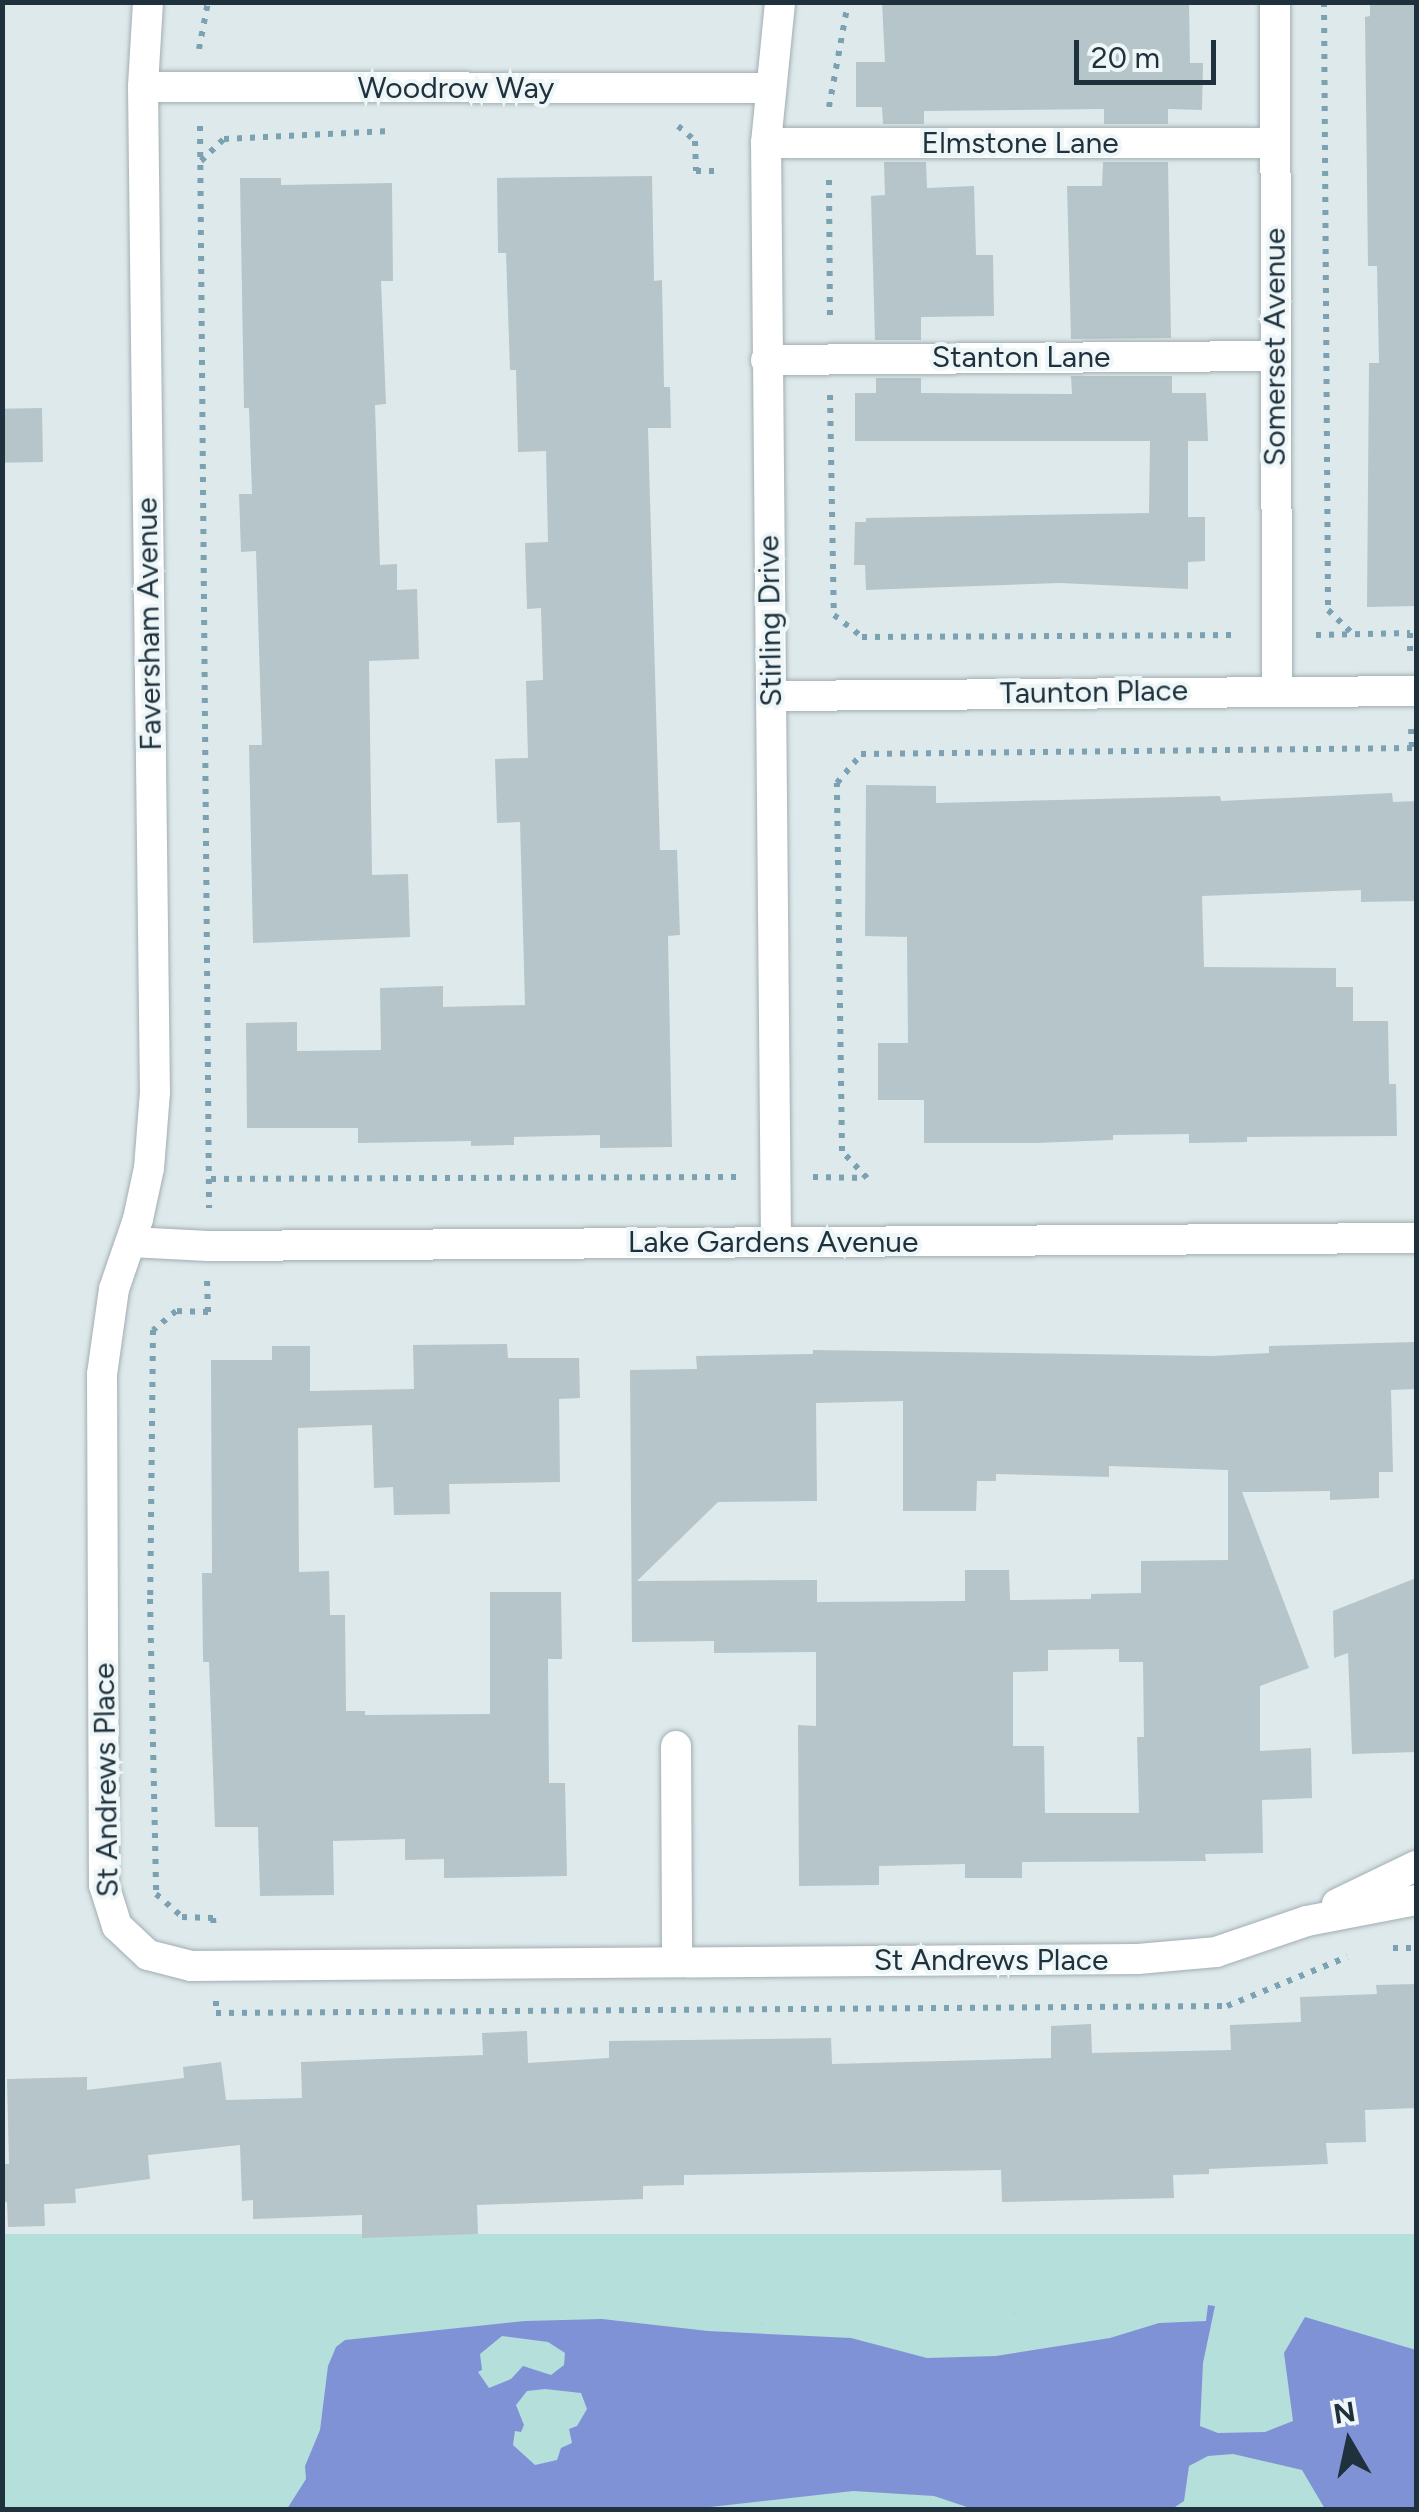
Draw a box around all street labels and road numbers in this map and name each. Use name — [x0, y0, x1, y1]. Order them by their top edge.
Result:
street label: Woodrow Way — [358, 70, 554, 106]
street label: Elmstone Lane — [921, 125, 1119, 161]
street label: Somerset Avenue — [1257, 228, 1293, 466]
street label: Stanton Lane — [932, 339, 1110, 375]
street label: Faversham Avenue — [129, 497, 169, 751]
street label: Stirling Drive — [751, 535, 789, 707]
street label: Taunton Place — [1000, 672, 1188, 712]
street label: Lake Gardens Avenue — [628, 1224, 918, 1260]
street label: St Andrews Place — [86, 1662, 126, 1898]
street label: St Andrews Place — [874, 1942, 1108, 1978]

